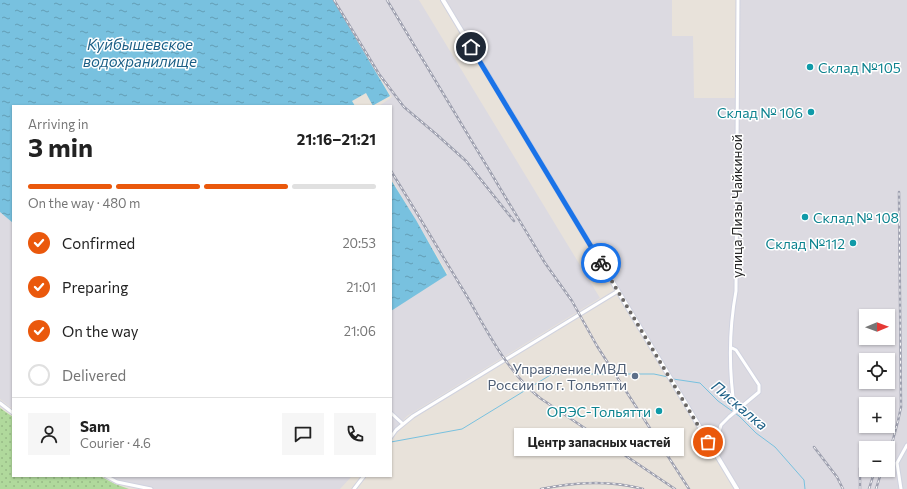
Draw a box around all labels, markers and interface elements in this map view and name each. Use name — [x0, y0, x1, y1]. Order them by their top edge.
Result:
pin — [454, 30, 488, 64]
water label: Куйбышевское водохранилище — [83, 35, 197, 70]
icon: home — [460, 36, 482, 58]
place label: Склад №105 — [818, 59, 901, 76]
marker: Склад №105 — [805, 62, 815, 72]
place label: Склад № 106 — [717, 104, 803, 121]
marker: Склад № 106 — [806, 107, 816, 117]
text: Arriving in — [28, 116, 88, 132]
text: 21:16–21:21 — [297, 130, 376, 148]
text: 3 min — [28, 131, 93, 162]
street label: улица Лизы Чайкиной — [728, 134, 745, 278]
text: On the way · 480 m — [28, 195, 140, 211]
place label: Склад № 108 — [813, 209, 899, 226]
marker: Склад № 108 — [800, 212, 810, 222]
icon: check — [28, 232, 50, 254]
text: Confirmed — [62, 234, 135, 252]
text: 20:53 — [342, 235, 376, 251]
place label: Склад №112 — [766, 235, 845, 252]
marker: Склад №112 — [848, 238, 858, 248]
courier — [581, 243, 621, 283]
icon: bike — [590, 252, 612, 274]
icon: check — [28, 276, 50, 298]
text: Preparing — [62, 278, 128, 296]
text: 21:01 — [346, 279, 376, 295]
north arrow — [859, 309, 895, 345]
map controls — [859, 309, 895, 477]
icon: check — [28, 320, 50, 342]
text: On the way — [62, 322, 139, 340]
text: 21:06 — [344, 323, 376, 339]
button: locate — [859, 353, 895, 389]
place label: Управление МВД России по г. Тольятти — [487, 360, 627, 393]
text: Delivered — [62, 366, 126, 384]
marker: Управление МВД России по г. Тольятти — [630, 371, 640, 381]
water label: Пискалка — [708, 376, 772, 434]
button: + — [859, 397, 895, 433]
place label: ОРЭС-Тольятти — [547, 403, 651, 420]
marker: ОРЭС-Тольятти — [654, 406, 664, 416]
button: person — [28, 413, 70, 455]
button: chat — [282, 413, 324, 455]
button: phone — [334, 413, 376, 455]
text: Sam — [80, 417, 110, 435]
pin — [691, 425, 725, 459]
callout: Центр запасных частей — [514, 428, 684, 456]
icon: bag — [697, 431, 719, 453]
text: Центр запасных частей — [527, 434, 671, 450]
text: Courier · 4.6 — [80, 435, 151, 451]
button: − — [859, 441, 895, 477]

